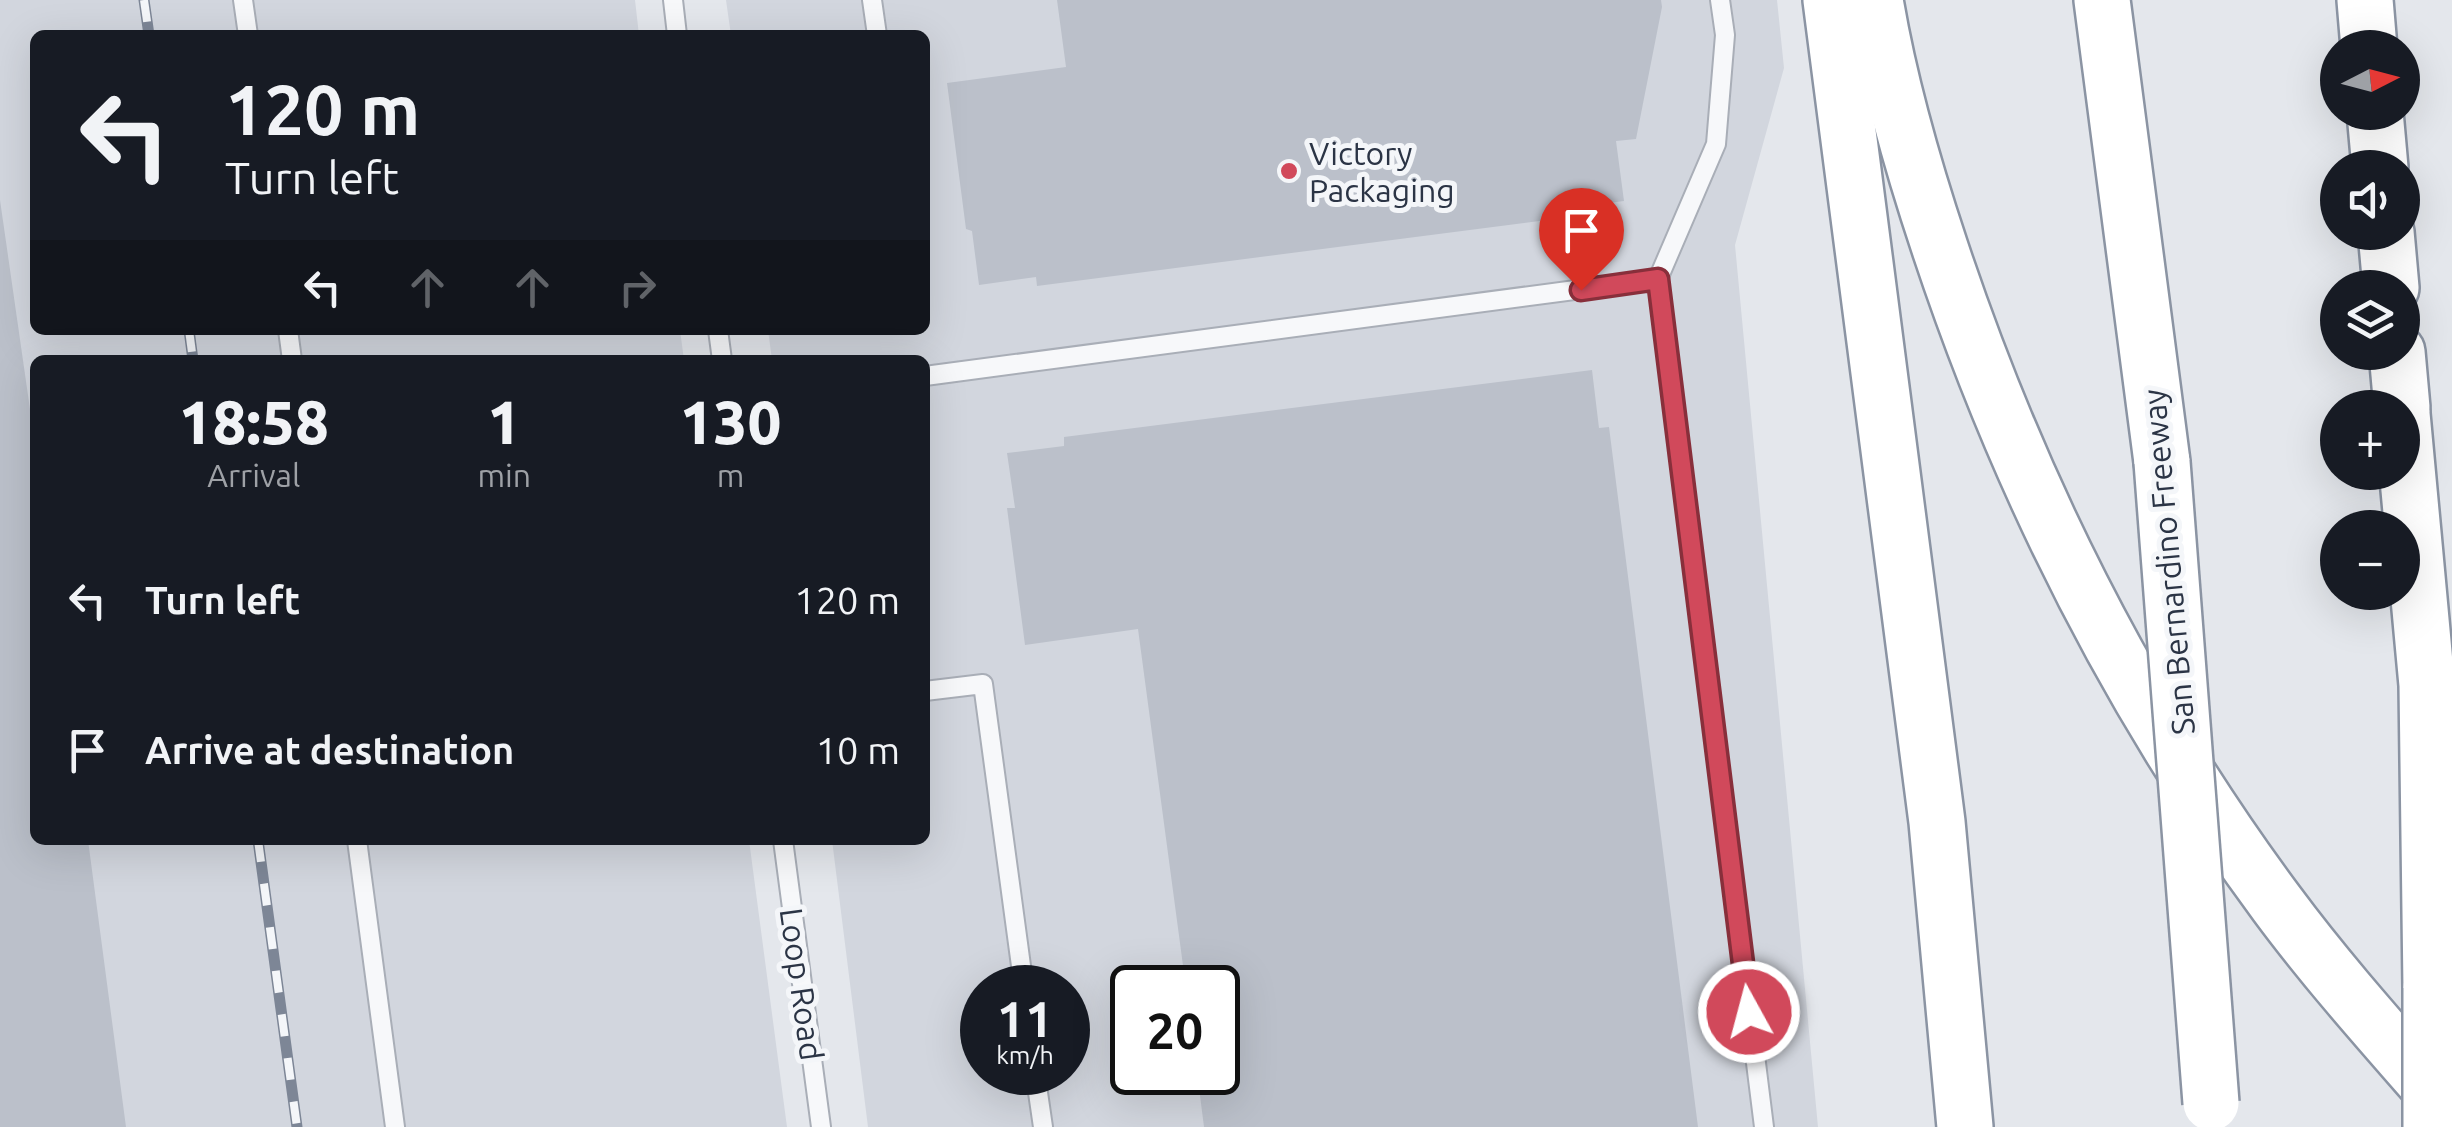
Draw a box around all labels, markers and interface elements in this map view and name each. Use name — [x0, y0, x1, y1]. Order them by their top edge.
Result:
north arrow — [2320, 30, 2420, 130]
map controls — [2320, 30, 2420, 610]
icon: left — [60, 70, 190, 200]
text: 120 m — [225, 70, 420, 148]
place label: Victory Packaging — [1309, 135, 1455, 208]
button: sound — [2320, 150, 2420, 250]
text: Turn left — [225, 152, 399, 203]
marker: Victory Packaging — [1278, 160, 1300, 182]
pin — [1539, 188, 1624, 291]
icon: arrive — [1554, 203, 1609, 258]
icon: left — [295, 260, 350, 315]
icon: ahead — [400, 260, 455, 315]
icon: ahead — [505, 260, 560, 315]
icon: right — [610, 260, 665, 315]
button: layers — [2320, 270, 2420, 370]
text: 18:58 — [179, 388, 329, 455]
text: 1 — [487, 388, 521, 455]
text: 130 — [680, 388, 781, 455]
street label: San Bernardino Freeway — [2135, 388, 2201, 736]
button: + — [2320, 390, 2420, 490]
text: Arrival — [207, 457, 300, 493]
text: min — [477, 457, 531, 493]
text: m — [717, 457, 744, 493]
button: − — [2320, 510, 2420, 610]
icon: left — [60, 573, 115, 628]
text: Turn left — [145, 579, 300, 621]
text: 120 m — [794, 579, 900, 621]
icon: arrive — [60, 723, 115, 778]
text: Arrive at destination — [145, 729, 514, 771]
text: 10 m — [816, 729, 900, 771]
street label: Loop Road — [773, 905, 831, 1063]
position arrow — [1697, 960, 1801, 1064]
speed limit sign: 20 — [1110, 965, 1240, 1095]
text: 11 — [997, 990, 1053, 1046]
text: km/h — [996, 1041, 1054, 1069]

